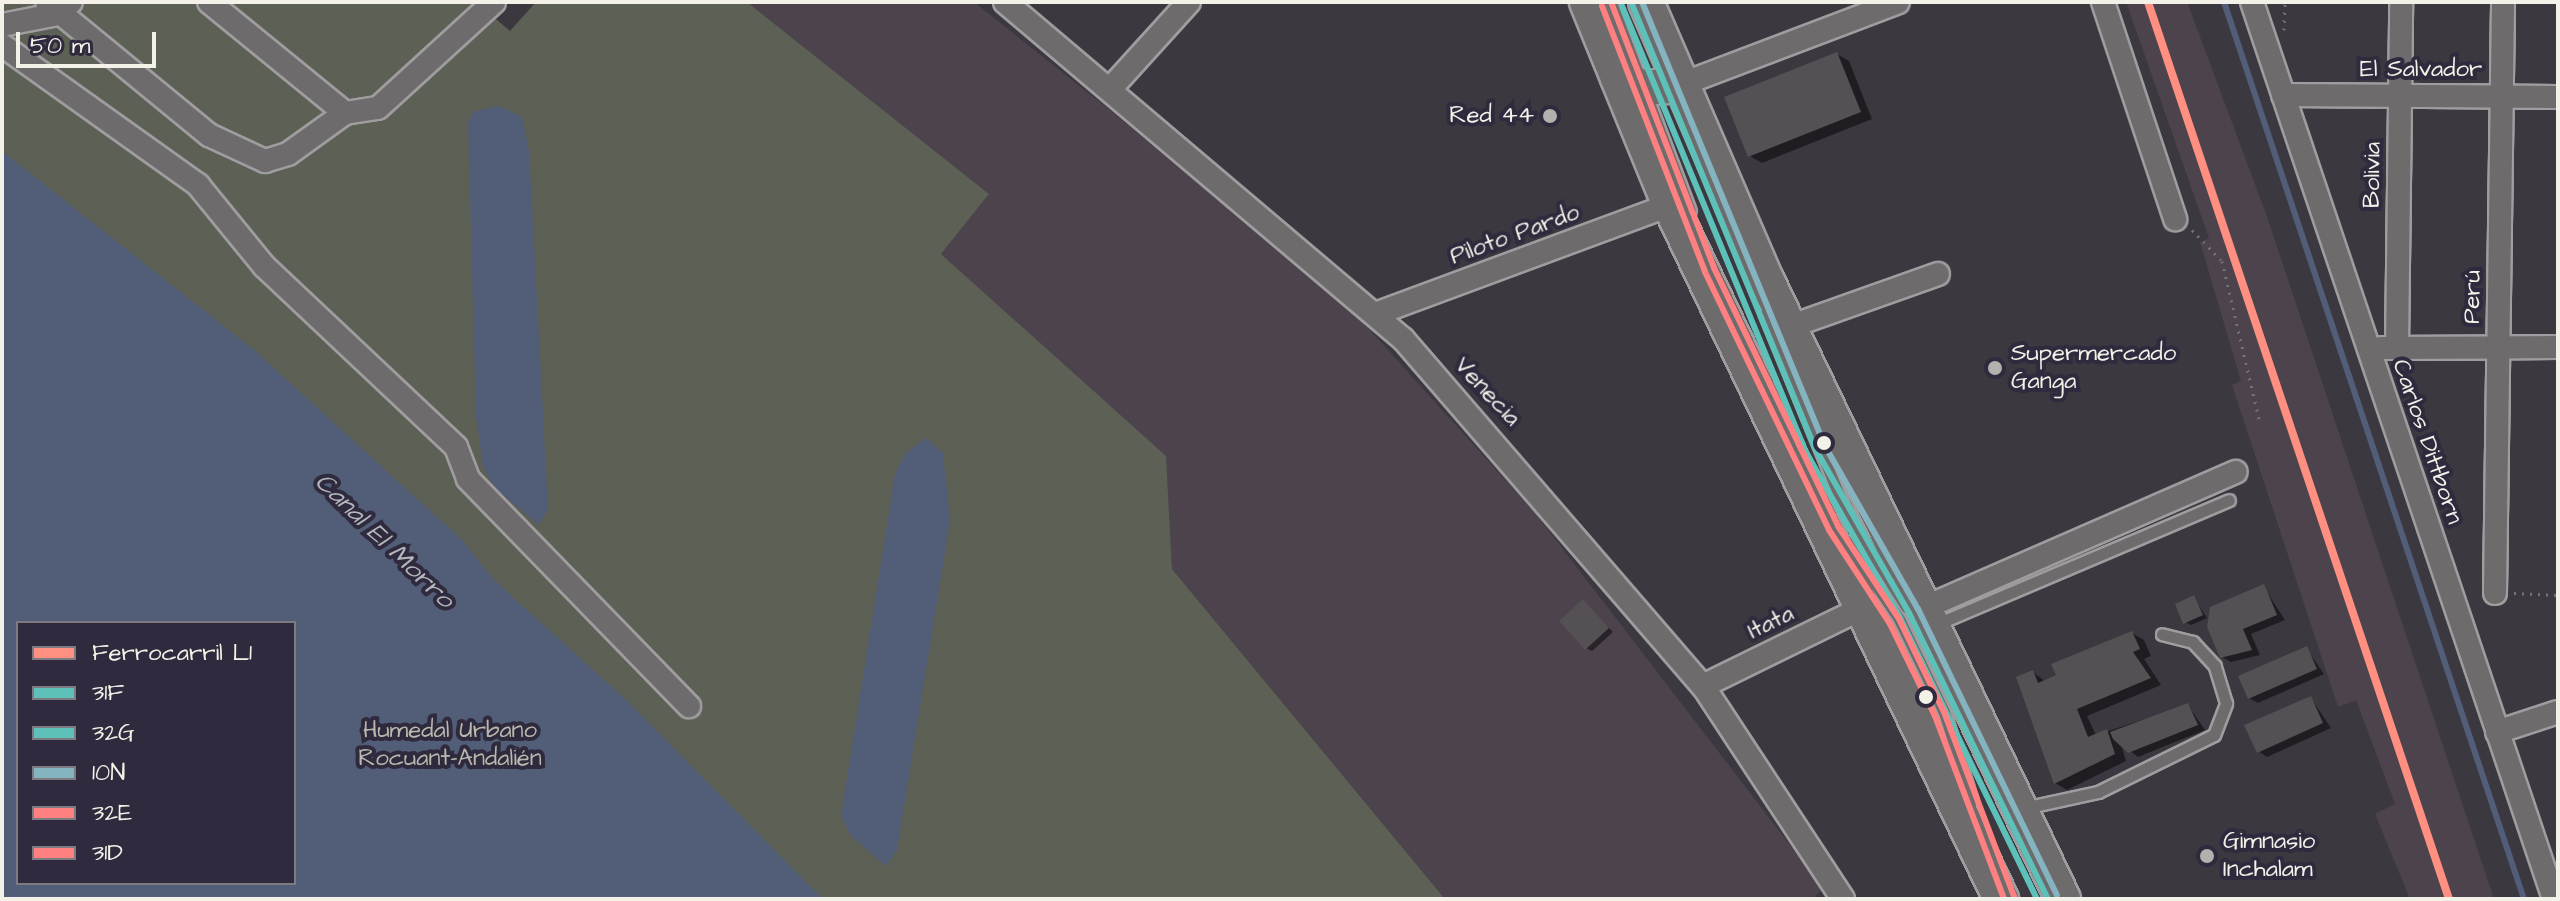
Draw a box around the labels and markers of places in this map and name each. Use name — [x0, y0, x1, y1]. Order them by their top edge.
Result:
place label: Red 44 — [1449, 102, 1534, 130]
marker: Red 44 — [1541, 107, 1559, 125]
place label: Supermercado Ganga — [2011, 340, 2176, 396]
marker: Supermercado Ganga — [1986, 359, 2004, 377]
unlabelled marker — [1816, 435, 1832, 451]
unlabelled marker — [1918, 689, 1934, 705]
place label: Gimnasio Inchalam — [2223, 828, 2315, 884]
marker: Gimnasio Inchalam — [2198, 847, 2216, 865]

